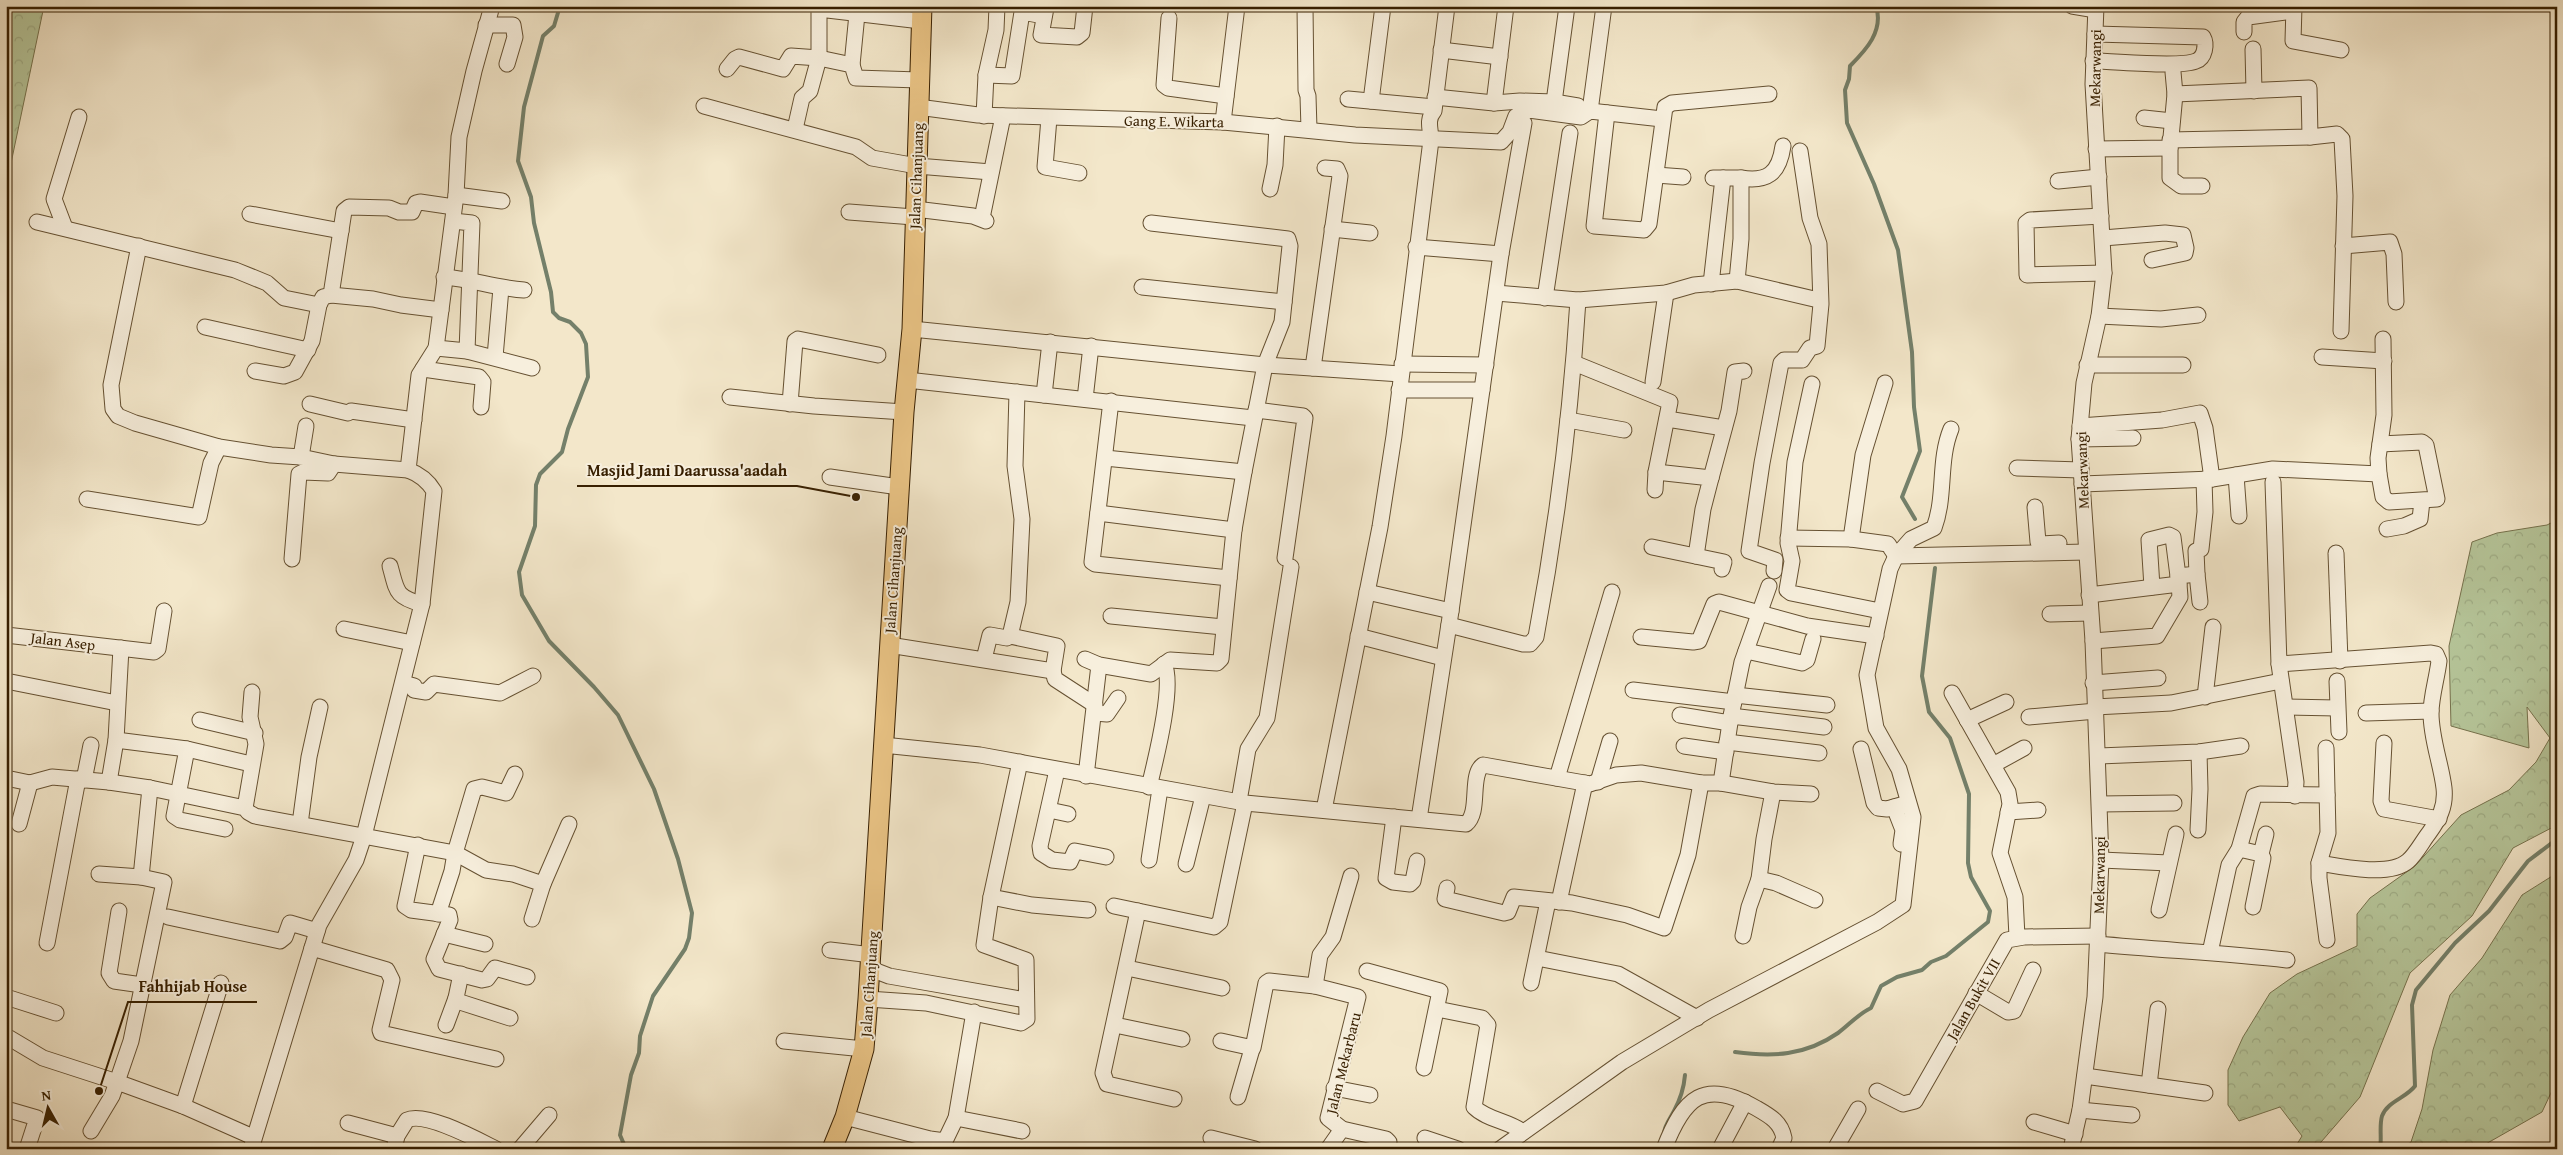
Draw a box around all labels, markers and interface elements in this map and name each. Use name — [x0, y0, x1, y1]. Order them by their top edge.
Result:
street label: Mekarwangi — [2084, 29, 2106, 107]
street label: Gang E. Wikarta — [1124, 110, 1224, 132]
street label: Jalan Cihanjuang — [904, 122, 928, 231]
street label: Mekarwangi — [2070, 431, 2094, 509]
callout: Masjid Jami Daarussa'aadah — [577, 455, 797, 486]
text: Masjid Jami Daarussa'aadah — [587, 458, 788, 482]
street label: Jalan Cihanjuang — [879, 526, 907, 636]
street label: Jalan Asep — [27, 626, 97, 655]
street label: Mekarwangi — [2088, 836, 2110, 914]
street label: Jalan Cihanjuang — [855, 930, 883, 1040]
street label: Jalan Bukit VII — [1940, 954, 2005, 1045]
callout: Fahhijab House — [128, 971, 257, 1002]
text: Fahhijab House — [139, 974, 247, 998]
street label: Jalan Mekarbaru — [1320, 1009, 1366, 1118]
north arrow — [22, 1082, 72, 1132]
text: N — [40, 1084, 53, 1106]

